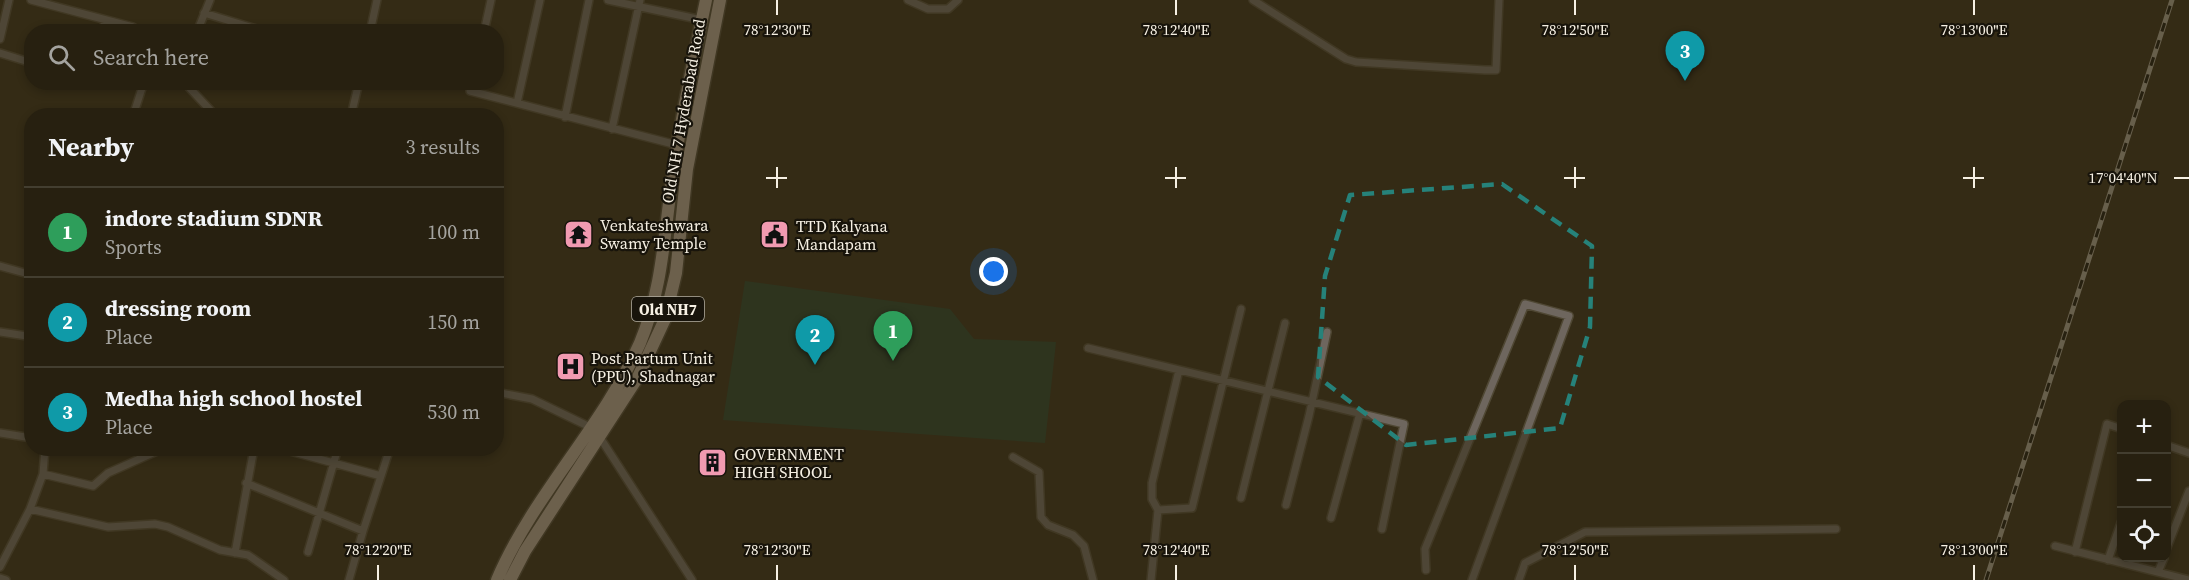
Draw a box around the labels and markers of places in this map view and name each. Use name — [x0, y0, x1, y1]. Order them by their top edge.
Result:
pin: 3 — [1666, 32, 1704, 81]
place label: Venkateshwara Swamy Temple — [600, 214, 709, 254]
place label: TTD Kalyana Mandapam — [796, 215, 889, 255]
temple icon: Venkateshwara Swamy Temple — [563, 218, 595, 250]
public building icon: TTD Kalyana Mandapam — [759, 219, 791, 251]
pin: 1 — [874, 312, 912, 361]
pin: 2 — [796, 316, 834, 365]
place label: Post Partum Unit (PPU), Shadnagar — [591, 347, 715, 387]
hospital icon: Post Partum Unit (PPU), Shadnagar — [554, 351, 586, 383]
place label: GOVERNMENT HIGH SHOOL — [734, 443, 844, 483]
building icon: GOVERNMENT HIGH SHOOL — [697, 447, 729, 479]

